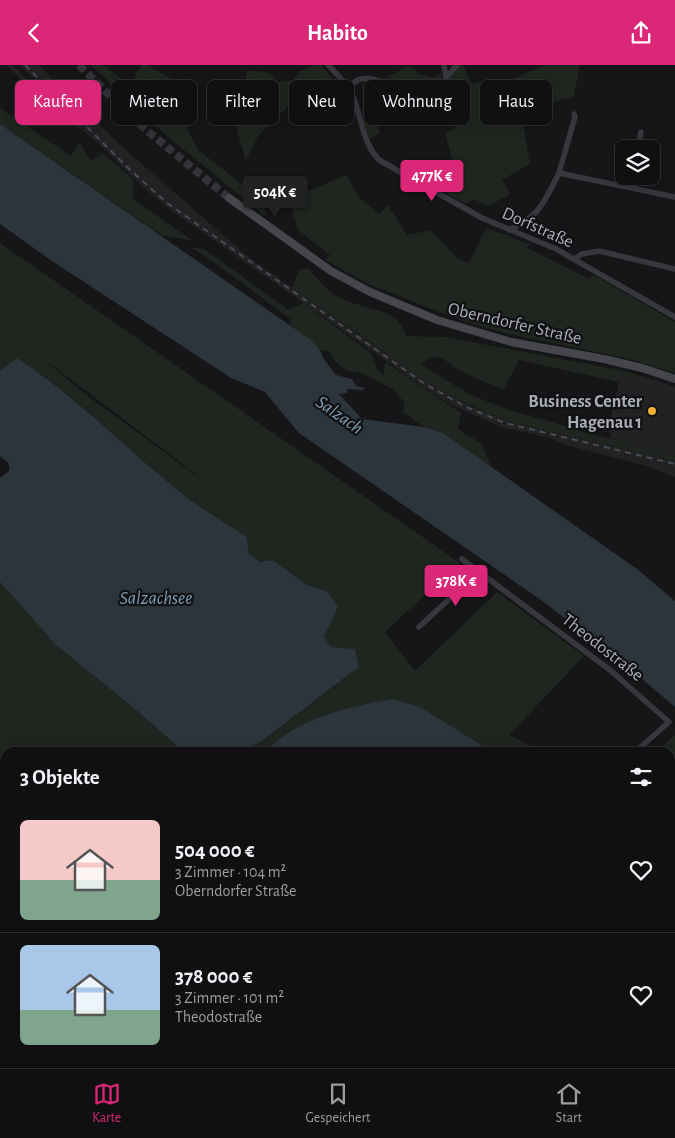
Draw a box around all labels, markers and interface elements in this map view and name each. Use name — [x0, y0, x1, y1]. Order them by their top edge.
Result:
icon: back — [20, 19, 48, 47]
icon: share — [627, 19, 655, 47]
text: Habito — [307, 22, 368, 44]
chip: Kaufen — [15, 80, 101, 125]
chip: Mieten — [111, 80, 197, 125]
chip: Filter — [207, 80, 279, 125]
chip: Neu — [289, 80, 354, 125]
chip: Wohnung — [364, 80, 470, 125]
chip: Haus — [480, 80, 552, 125]
map controls — [615, 140, 660, 185]
button: layers — [615, 140, 660, 185]
pin: 477K € — [391, 159, 473, 202]
text: 477K € — [411, 168, 453, 184]
pin: 504K € — [234, 175, 316, 218]
text: 504K € — [254, 184, 296, 200]
street label: Dorfstraße — [499, 204, 576, 252]
street label: Oberndorfer Straße — [446, 300, 583, 348]
water label: Salzach — [312, 392, 366, 438]
place label: Business Center Hagenau 1 — [528, 393, 643, 432]
marker: Business Center Hagenau 1 — [646, 405, 658, 417]
pin: 378K € — [415, 565, 497, 607]
text: 378K € — [436, 573, 476, 589]
water label: Salzachsee — [120, 589, 192, 608]
street label: Theodostraße — [558, 611, 647, 685]
icon: filters — [627, 763, 655, 791]
text: 3 Objekte — [20, 767, 100, 788]
icon: home — [60, 840, 120, 900]
text: 504 000 € — [175, 840, 255, 861]
icon: heart — [627, 856, 655, 884]
text: 3 Zimmer · 104 m² — [175, 864, 286, 880]
text: Oberndorfer Straße — [175, 883, 296, 899]
icon: home — [60, 965, 120, 1025]
text: 378 000 € — [175, 966, 252, 987]
icon: heart — [627, 981, 655, 1009]
text: 3 Zimmer · 101 m² — [175, 990, 284, 1006]
text: Theodostraße — [175, 1009, 262, 1025]
tab: Karte — [92, 1080, 121, 1127]
tab: Gespeichert — [306, 1080, 370, 1127]
tab: Start — [555, 1080, 583, 1127]

